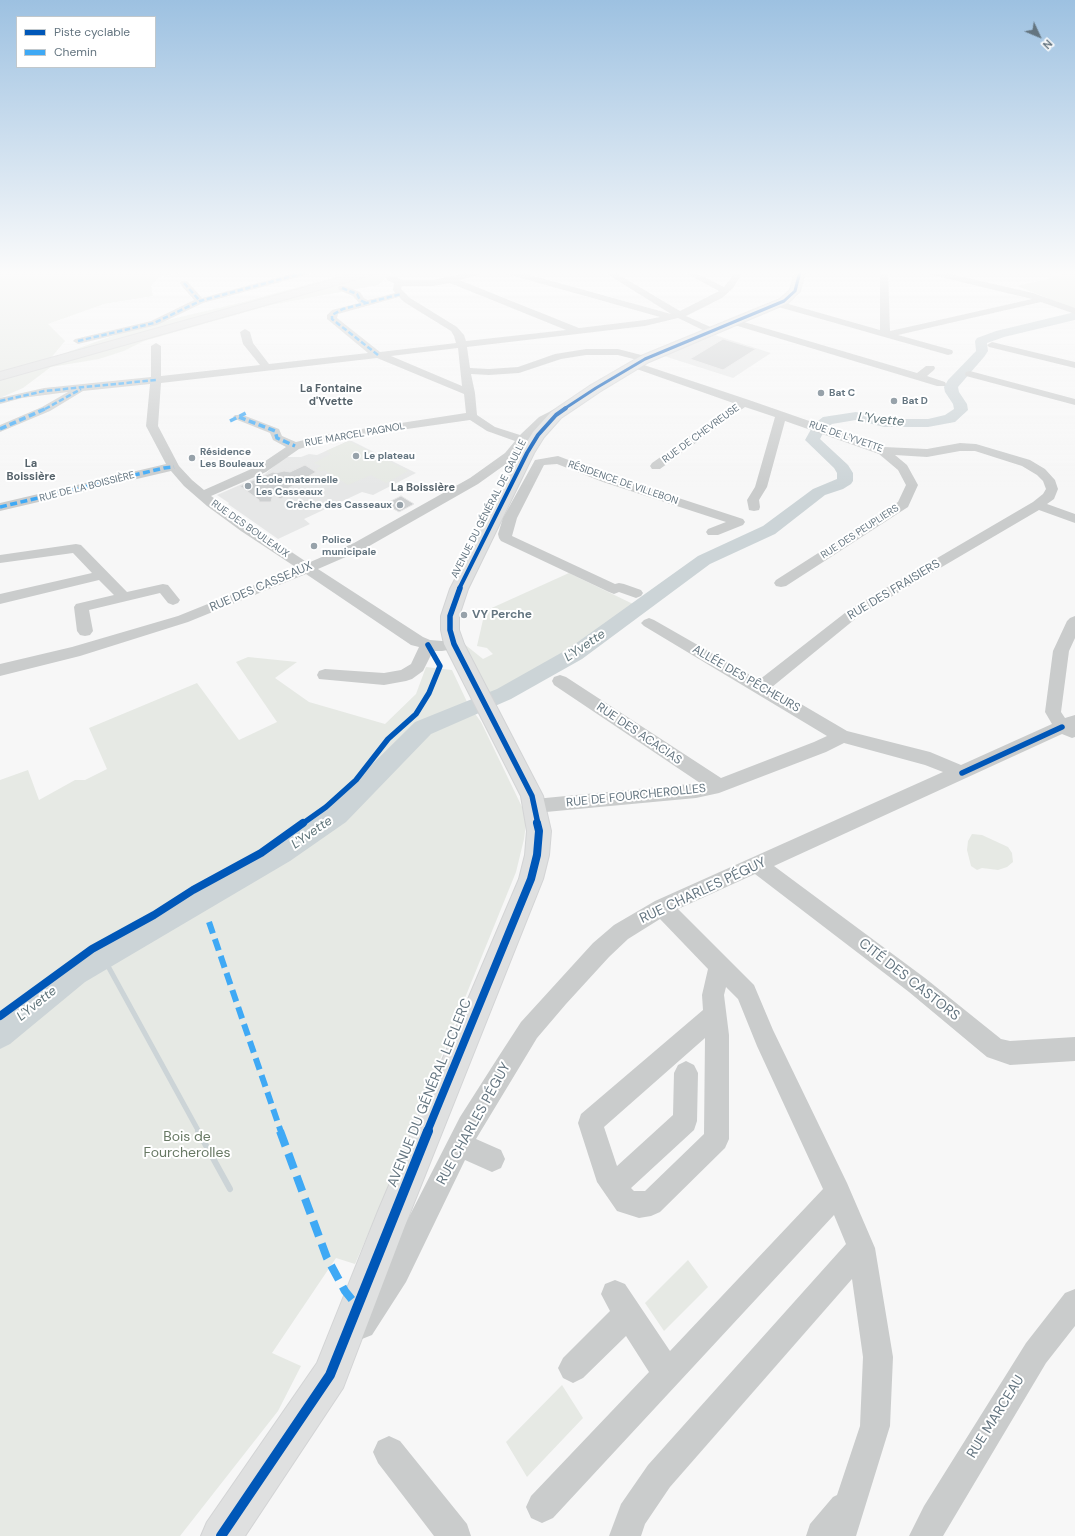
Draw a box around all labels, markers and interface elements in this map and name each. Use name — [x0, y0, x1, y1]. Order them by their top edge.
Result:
legend — [16, 16, 156, 68]
north arrow — [1019, 16, 1059, 56]
text: Piste cyclable — [54, 24, 130, 40]
text: N — [1040, 37, 1055, 52]
text: Chemin — [54, 44, 97, 60]
district label: La Fontaine d'Yvette — [300, 382, 362, 408]
place label: Bat C — [829, 387, 855, 399]
marker: Bat C — [816, 388, 826, 398]
place label: Bat D — [902, 395, 928, 407]
marker: Bat D — [889, 396, 899, 406]
street label: RUE DE CHEVREUSE — [660, 402, 742, 466]
water label: L'Yvette — [857, 410, 905, 430]
street label: RUE DE L'YVETTE — [808, 419, 884, 455]
street label: RUE MARCEL PAGNOL — [304, 420, 406, 450]
street label: AVENUE DU GÉNÉRAL DE GAULLE — [449, 438, 529, 580]
place label: Résidence Les Bouleaux — [200, 446, 264, 470]
place label: Le plateau — [364, 450, 415, 462]
marker: Le plateau — [351, 451, 361, 461]
marker: Résidence Les Bouleaux — [187, 453, 197, 463]
district label: La Boissière — [6, 457, 56, 483]
street label: RÉSIDENCE DE VILLEBON — [566, 458, 680, 508]
street label: RUE DE LA BOISSIÈRE — [38, 469, 136, 505]
place label: École maternelle Les Casseaux — [256, 474, 338, 498]
marker: École maternelle Les Casseaux — [243, 481, 253, 491]
district label: La Boissière — [391, 481, 455, 495]
street label: RUE DES BOULEAUX — [209, 498, 291, 560]
place label: Crèche des Casseaux — [286, 499, 392, 511]
marker: Crèche des Casseaux — [395, 500, 405, 510]
street label: RUE DES PEUPLIERS — [819, 502, 901, 562]
place label: Police municipale — [322, 534, 376, 558]
marker: Police municipale — [309, 541, 319, 551]
street label: RUE DES FRAISIERS — [845, 557, 943, 623]
street label: RUE DES CASSEAUX — [208, 559, 314, 615]
place label: VY Perche — [472, 608, 532, 622]
marker: VY Perche — [459, 610, 469, 620]
water label: L'Yvette — [561, 627, 609, 665]
street label: ALLÉE DES PÊCHEURS — [690, 642, 802, 716]
street label: RUE DES ACACIAS — [594, 700, 684, 768]
street label: RUE DE FOURCHEROLLES — [566, 782, 706, 810]
water label: L'Yvette — [288, 813, 336, 853]
street label: RUE CHARLES PÉGUY — [637, 854, 769, 928]
street label: CITÉ DES CASTORS — [855, 935, 963, 1025]
water label: L'Yvette — [14, 983, 60, 1025]
street label: AVENUE DU GÉNÉRAL LECLERC — [384, 996, 476, 1190]
street label: RUE CHARLES PÉGUY — [433, 1060, 515, 1188]
park label: Bois de Fourcherolles — [144, 1129, 230, 1162]
street label: RUE MARCEAU — [964, 1372, 1028, 1462]

